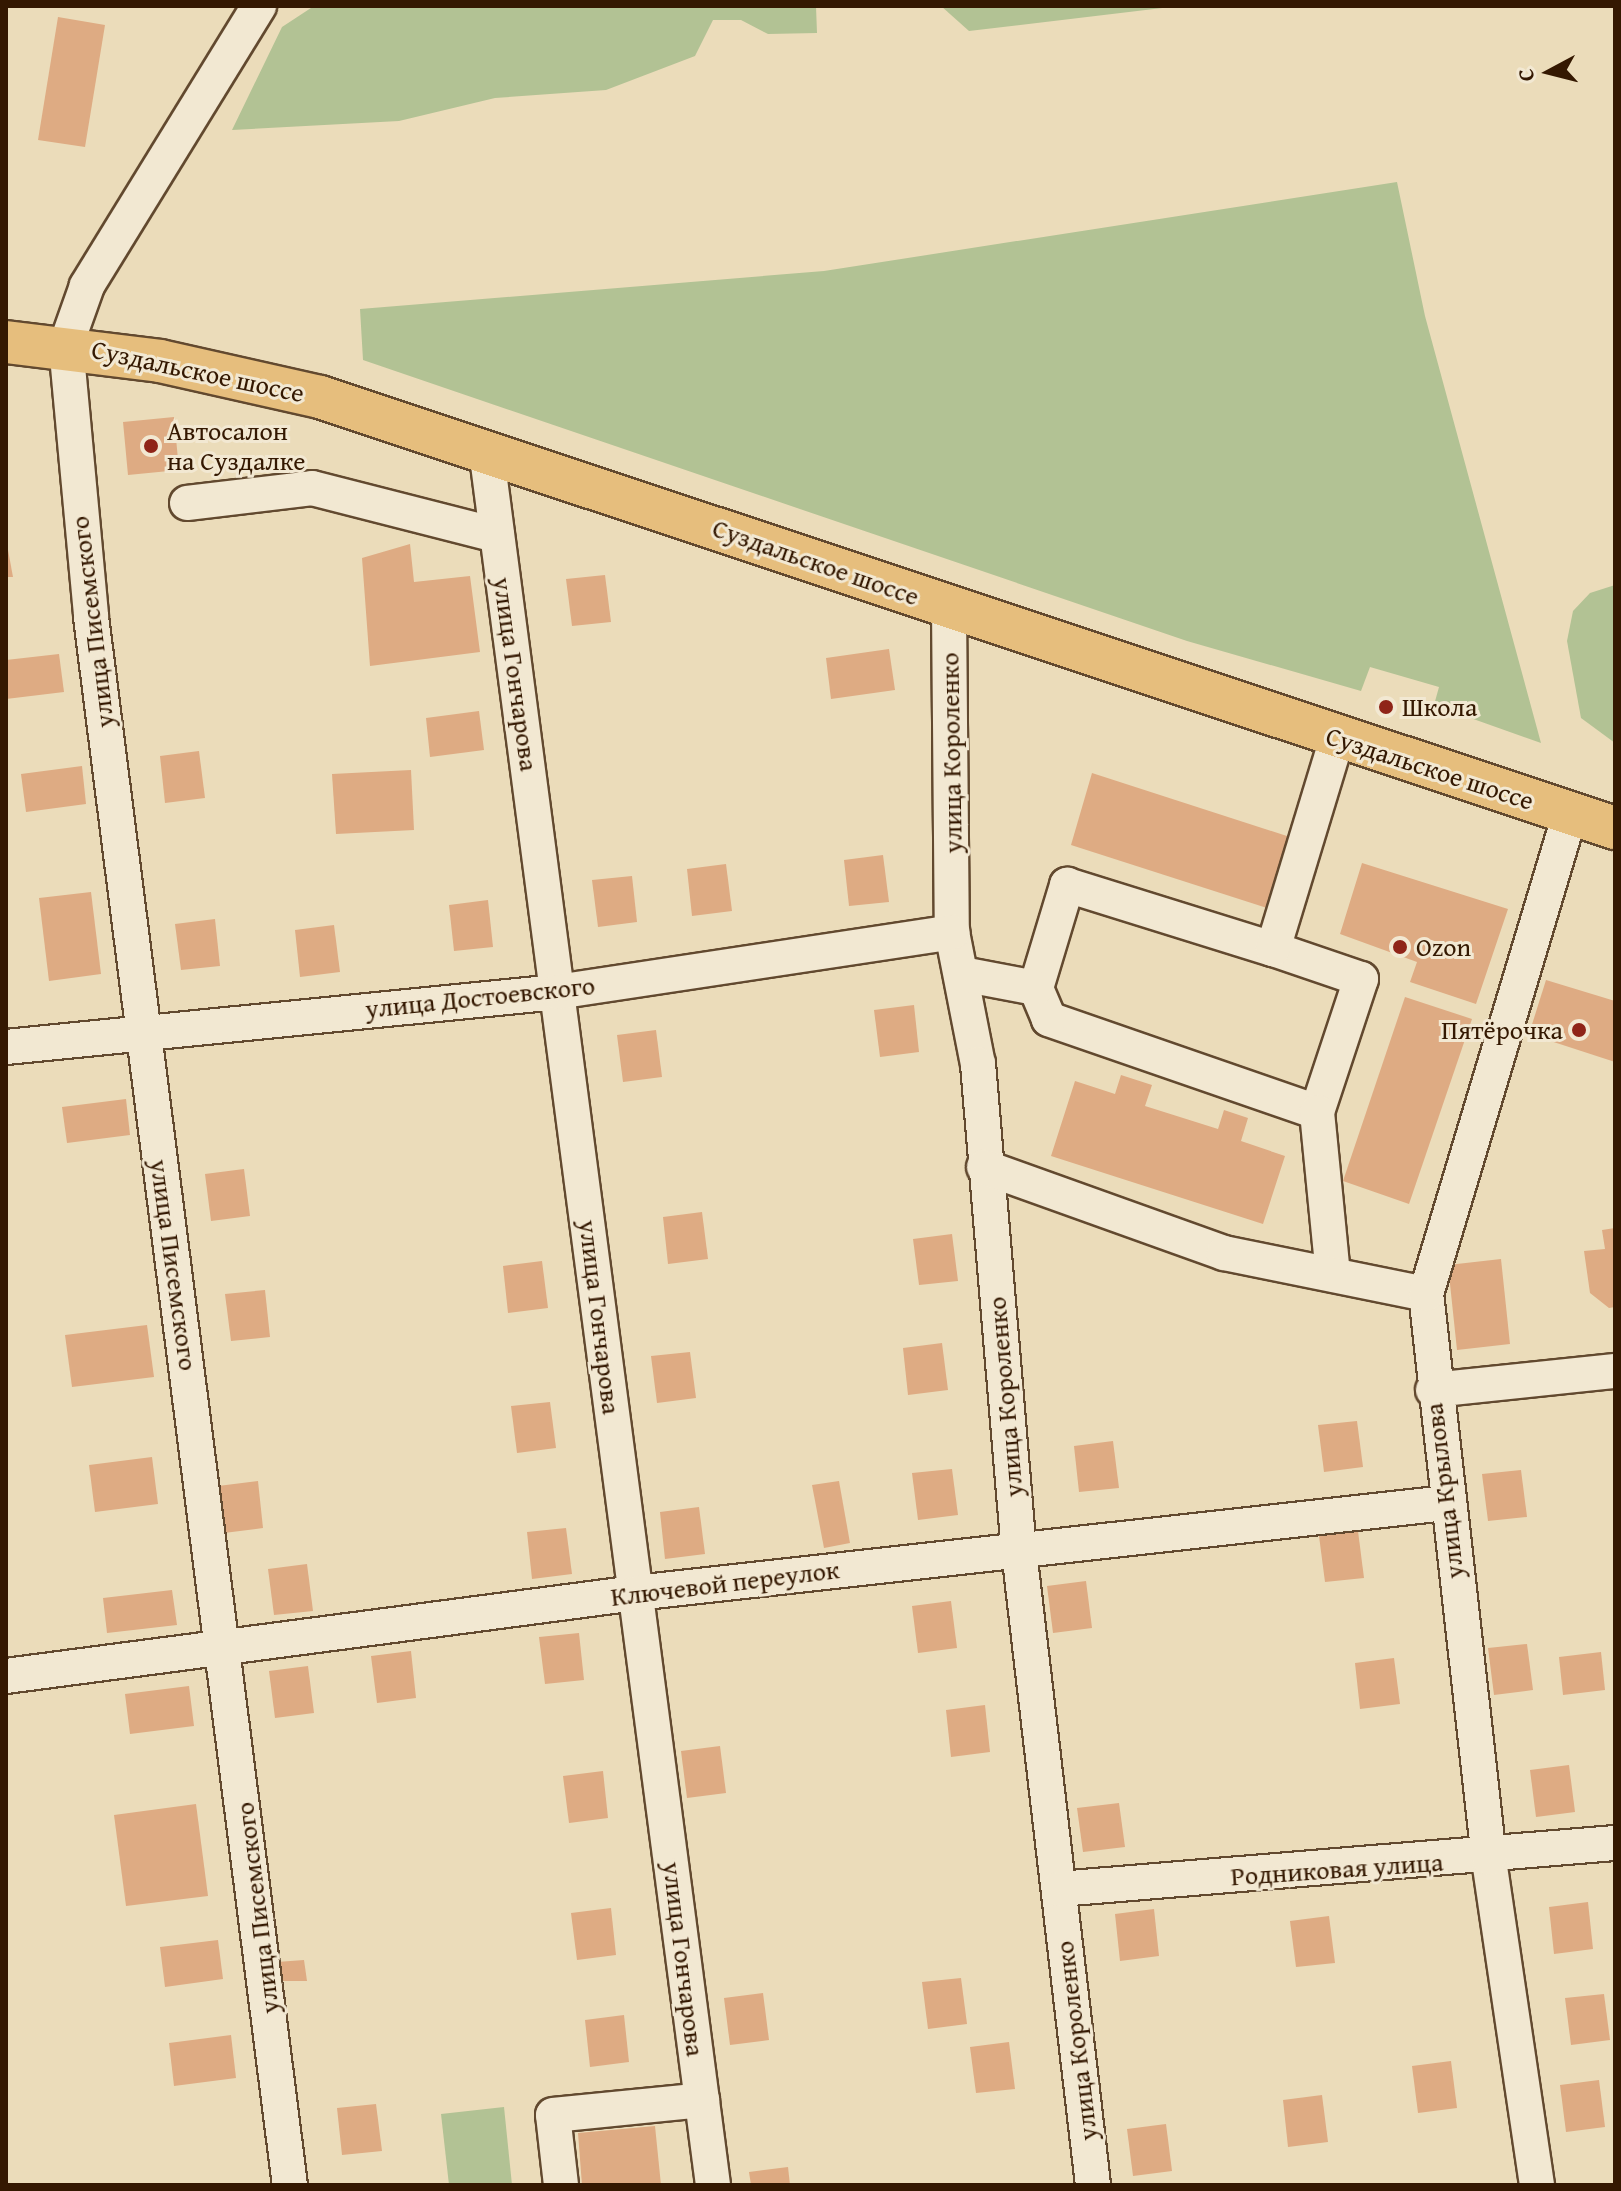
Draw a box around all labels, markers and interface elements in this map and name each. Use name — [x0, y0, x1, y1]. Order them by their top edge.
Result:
north arrow — [1509, 32, 1589, 112]
text: С — [1509, 67, 1542, 83]
street label: Суздальское шоссе — [89, 333, 307, 409]
place label: Автосалон на Суздалке — [167, 415, 305, 476]
marker: Автосалон на Суздалке — [142, 437, 160, 455]
street label: Суздальское шоссе — [709, 512, 923, 612]
street label: улица Писемского — [64, 514, 120, 730]
street label: улица Гончарова — [487, 575, 545, 773]
street label: улица Короленко — [934, 652, 968, 854]
place label: Школа — [1402, 691, 1477, 723]
marker: Школа — [1377, 698, 1395, 716]
street label: Суздальское шоссе — [1322, 720, 1538, 816]
place label: Ozon — [1416, 931, 1471, 963]
marker: Ozon — [1391, 938, 1409, 956]
street label: улица Достоевского — [364, 969, 596, 1025]
place label: Пятёрочка — [1441, 1014, 1563, 1046]
marker: Пятёрочка — [1570, 1021, 1588, 1039]
street label: улица Писемского — [144, 1157, 204, 1373]
street label: улица Гончарова — [573, 1218, 627, 1416]
street label: улица Короленко — [981, 1296, 1029, 1498]
street label: улица Крылова — [1418, 1401, 1470, 1581]
street label: Ключевой переулок — [609, 1554, 841, 1612]
street label: улица Писемского — [229, 1800, 285, 2016]
street label: Родниковая улица — [1230, 1846, 1444, 1892]
street label: улица Гончарова — [657, 1860, 711, 2058]
street label: улица Короленко — [1048, 1939, 1104, 2143]

